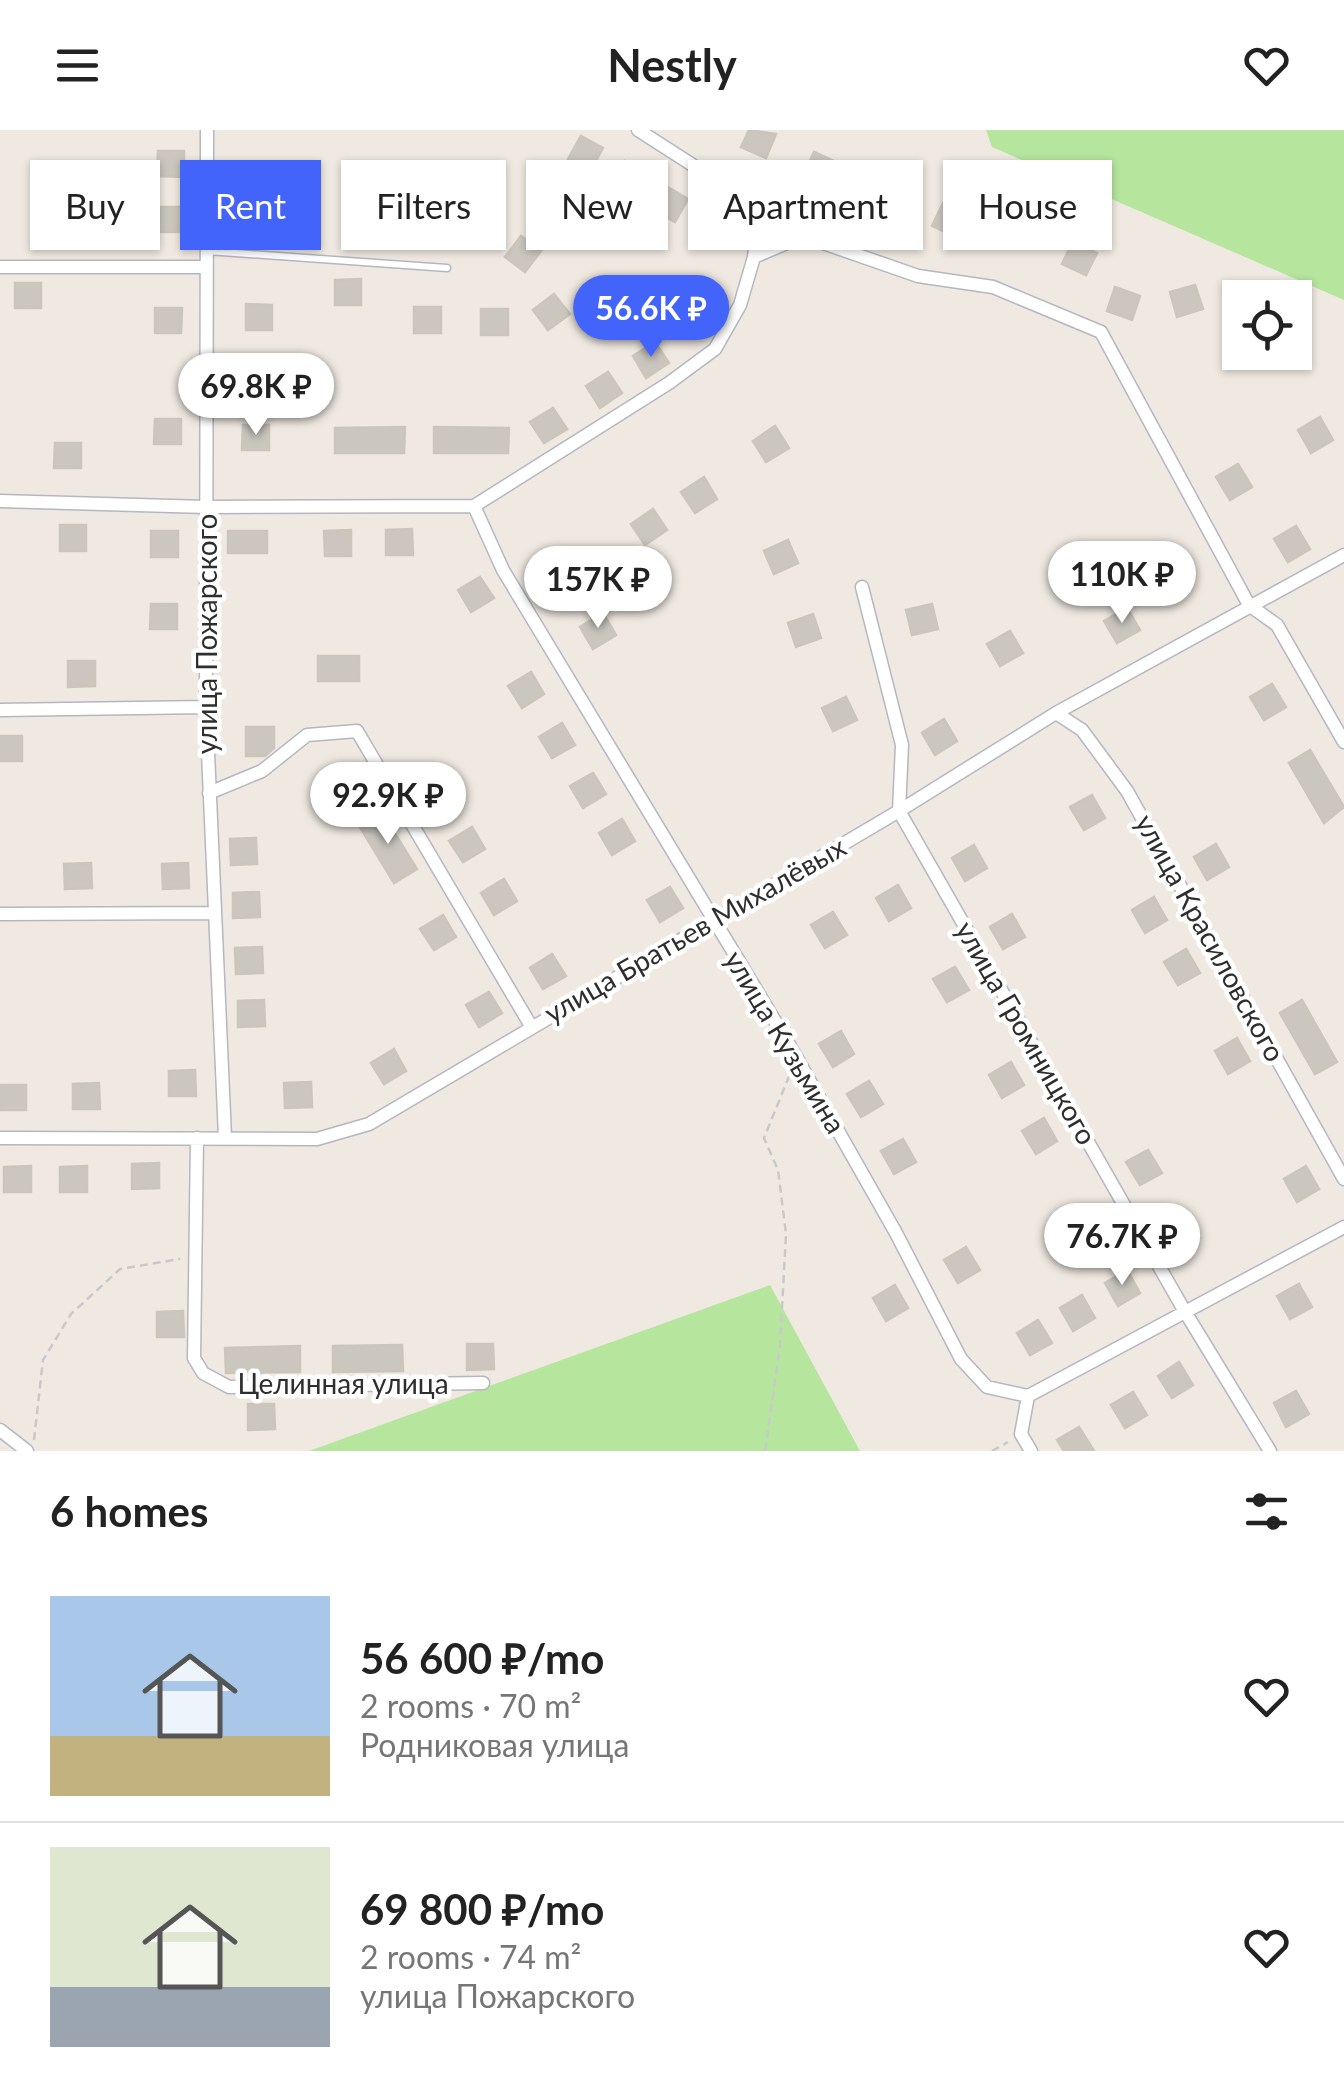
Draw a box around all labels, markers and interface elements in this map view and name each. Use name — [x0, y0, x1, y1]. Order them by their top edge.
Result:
icon: menu — [50, 38, 105, 93]
text: Nestly — [607, 38, 737, 92]
icon: heart — [1239, 38, 1294, 93]
chip: Buy — [30, 160, 160, 250]
chip: Rent — [180, 160, 321, 250]
chip: Filters — [341, 160, 506, 250]
chip: New — [526, 160, 668, 250]
chip: Apartment — [688, 160, 923, 250]
chip: House — [943, 160, 1112, 250]
pin: 56.6K ₽ — [559, 275, 743, 360]
map controls — [1222, 280, 1312, 370]
button: locate — [1222, 280, 1312, 370]
text: 56.6K ₽ — [595, 288, 707, 327]
pin: 69.8K ₽ — [164, 353, 348, 438]
text: 69.8K ₽ — [200, 366, 312, 405]
street label: улица Пожарского — [189, 514, 223, 754]
pin: 110K ₽ — [1041, 541, 1203, 626]
pin: 157K ₽ — [517, 546, 679, 631]
text: 110K ₽ — [1070, 554, 1174, 593]
text: 157K ₽ — [546, 559, 650, 598]
pin: 92.9K ₽ — [296, 762, 480, 847]
text: 92.9K ₽ — [332, 775, 444, 814]
street label: улица Красиловского — [1129, 808, 1293, 1067]
street label: улица Братьев Михалёвых — [538, 829, 851, 1029]
street label: улица Громницкого — [949, 915, 1105, 1150]
street label: улица Кузьмина — [718, 944, 854, 1139]
pin: 76.7K ₽ — [1030, 1203, 1214, 1288]
text: 76.7K ₽ — [1066, 1216, 1178, 1255]
street label: Целинная улица — [237, 1366, 449, 1400]
icon: filters — [1239, 1484, 1294, 1539]
text: 6 homes — [50, 1486, 208, 1536]
text: 56 600 ₽/mo — [360, 1633, 604, 1683]
icon: home — [130, 1636, 250, 1756]
icon: heart — [1239, 1669, 1294, 1724]
text: 2 rooms · 70 m² — [360, 1686, 581, 1725]
text: Родниковая улица — [360, 1725, 629, 1764]
text: 69 800 ₽/mo — [360, 1884, 604, 1934]
icon: home — [130, 1887, 250, 2007]
icon: heart — [1239, 1920, 1294, 1975]
text: 2 rooms · 74 m² — [360, 1937, 581, 1976]
text: улица Пожарского — [360, 1976, 635, 2015]

